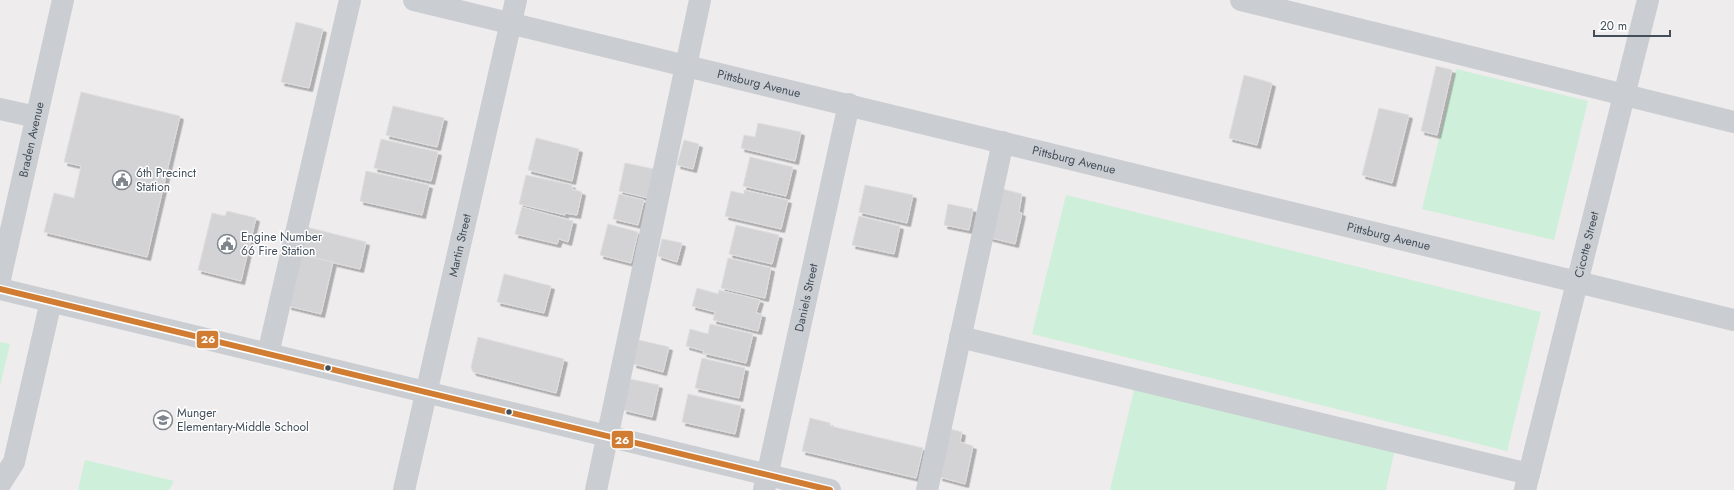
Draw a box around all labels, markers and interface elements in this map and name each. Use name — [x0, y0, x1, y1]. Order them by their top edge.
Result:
scale bar — [1594, 12, 1670, 38]
text: 20 m — [1600, 17, 1627, 35]
street label: Pittsburg Avenue — [715, 65, 803, 102]
street label: Braden Avenue — [14, 100, 49, 179]
street label: Pittsburg Avenue — [1030, 141, 1117, 179]
place label: 6th Precinct Station — [136, 164, 196, 196]
public building icon: 6th Precinct Station — [111, 169, 133, 191]
street label: Cicotte Street — [1570, 209, 1604, 280]
street label: Martin Street — [444, 212, 476, 279]
street label: Pittsburg Avenue — [1345, 218, 1432, 255]
place label: Engine Number 66 Fire Station — [241, 228, 323, 260]
public building icon: Engine Number 66 Fire Station — [216, 233, 238, 255]
street label: Daniels Street — [790, 262, 823, 333]
line badge: 26 — [196, 330, 219, 349]
text: 26 — [201, 331, 215, 347]
unlabelled marker — [323, 363, 333, 373]
place label: Munger Elementary-Middle School — [177, 404, 309, 436]
unlabelled marker — [504, 407, 514, 417]
school or university icon: Munger Elementary-Middle School — [152, 409, 174, 431]
line badge: 26 — [611, 430, 634, 449]
text: 26 — [615, 432, 629, 448]

